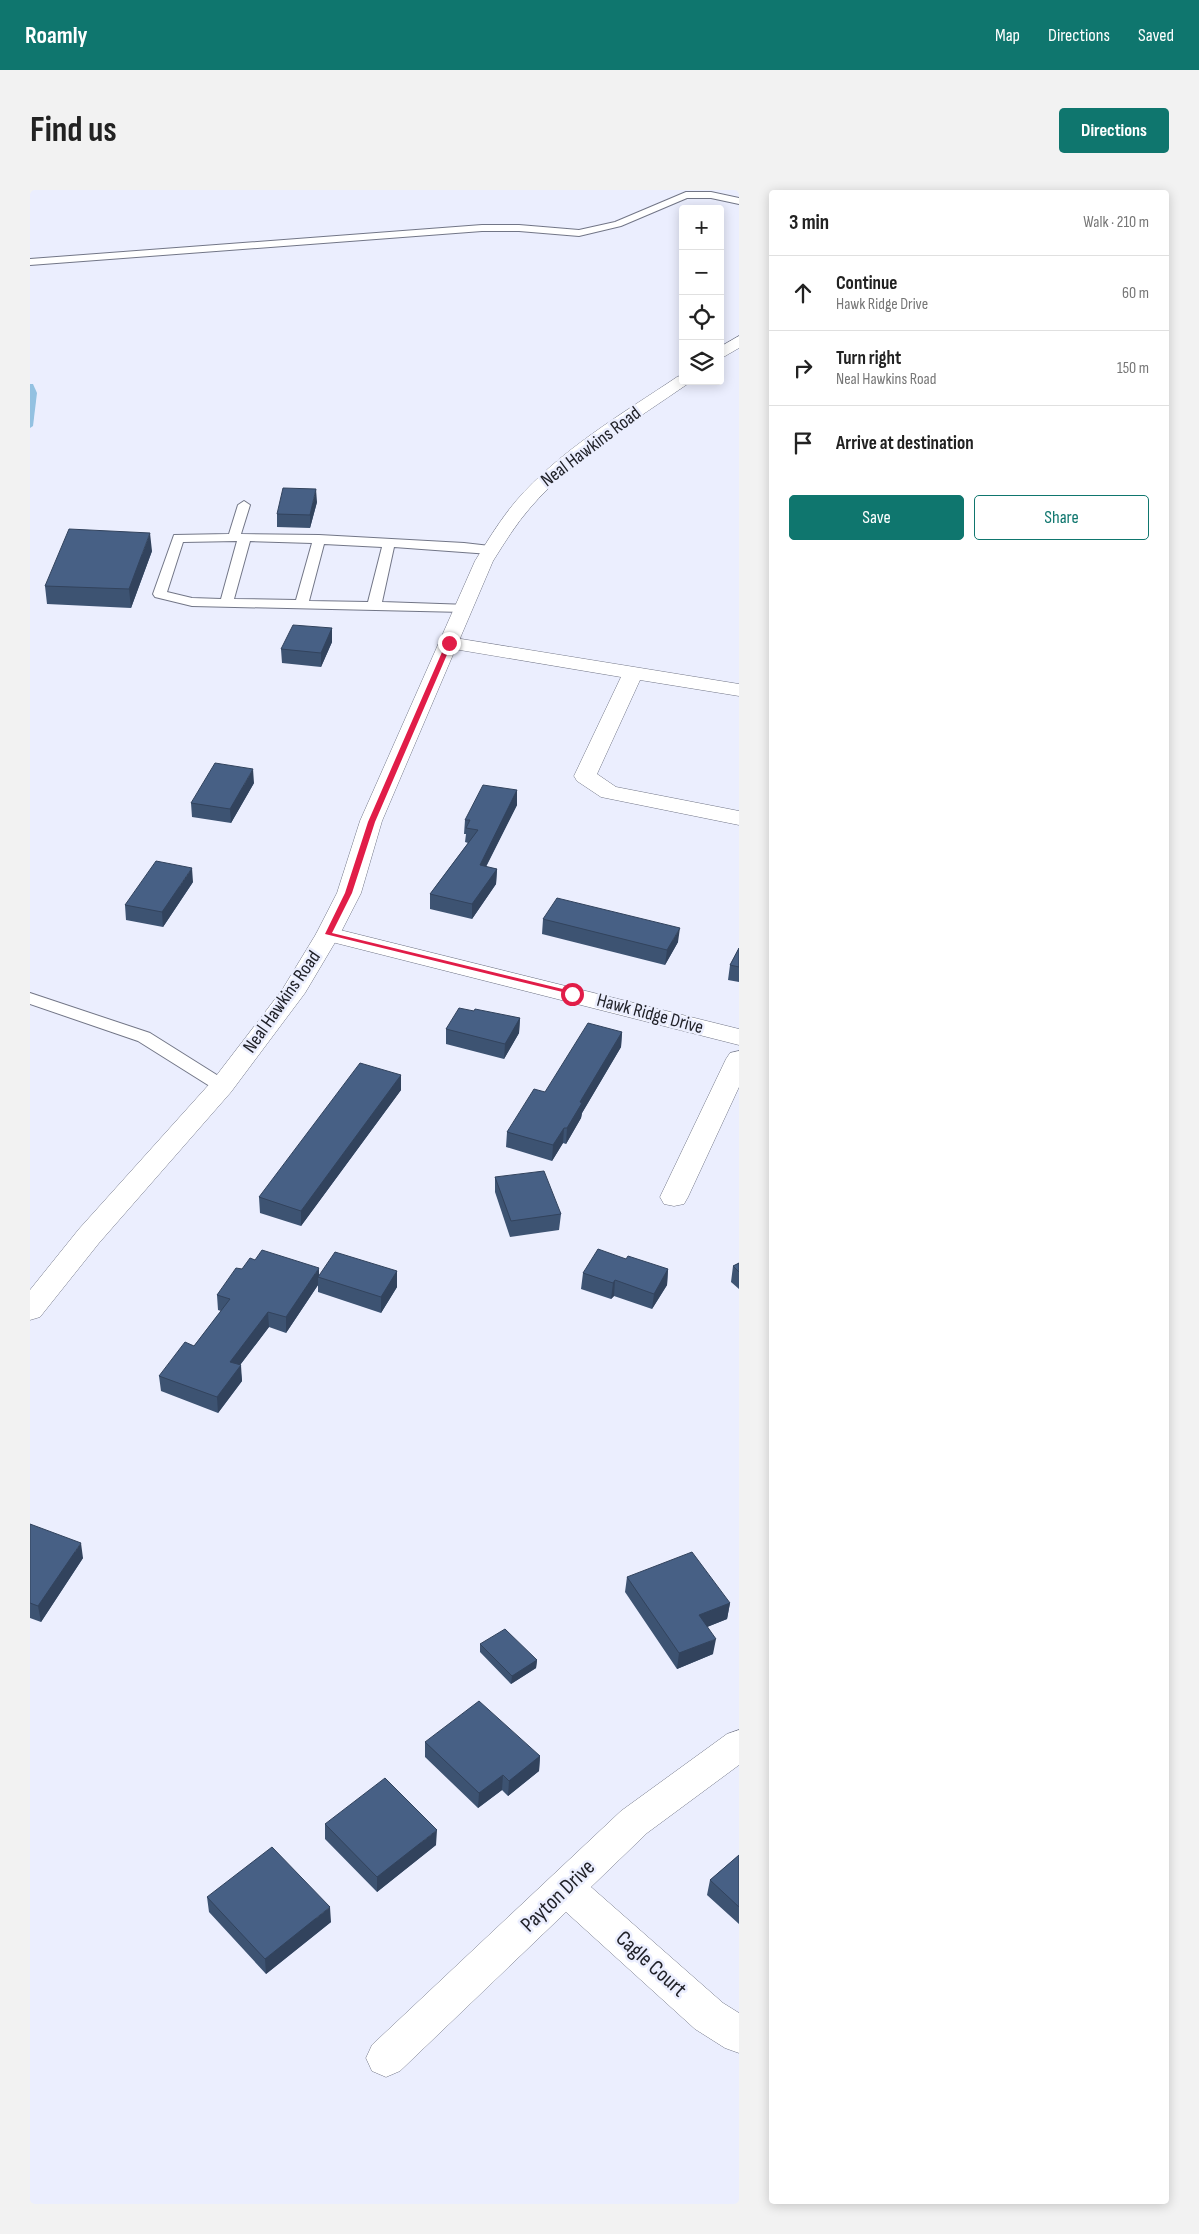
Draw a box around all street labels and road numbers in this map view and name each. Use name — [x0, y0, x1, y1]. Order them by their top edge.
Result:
street label: Neal Hawkins Road — [536, 402, 646, 492]
street label: Neal Hawkins Road — [238, 947, 326, 1057]
street label: Hawk Ridge Drive — [594, 989, 706, 1039]
street label: Payton Drive — [515, 1854, 601, 1938]
street label: Cagle Court — [610, 1925, 692, 2003]

